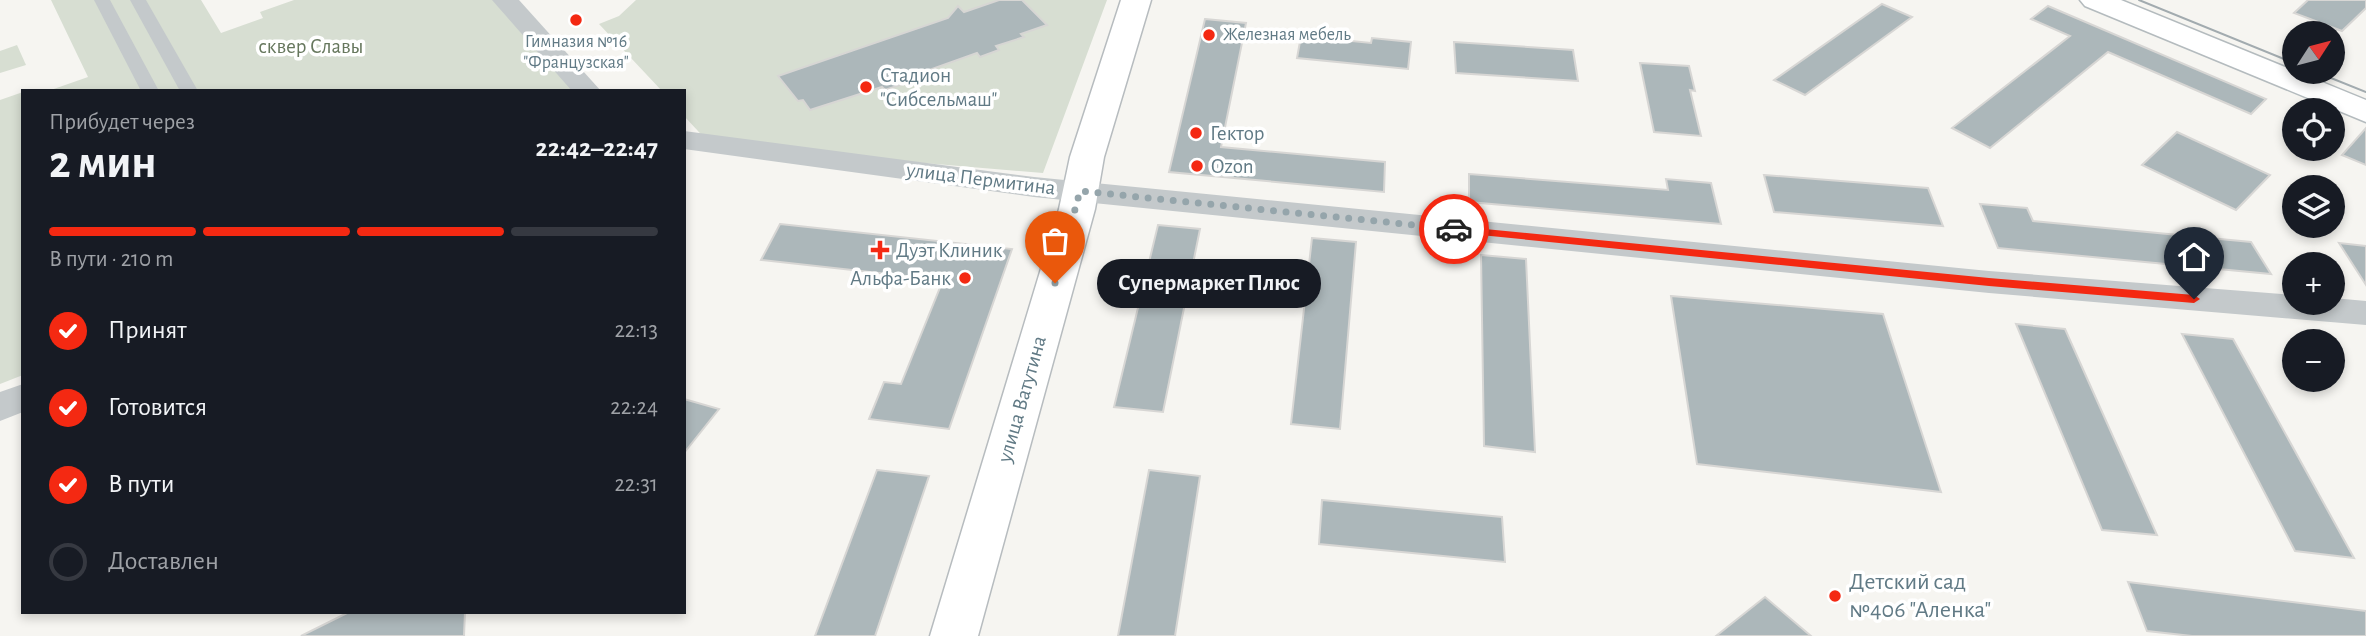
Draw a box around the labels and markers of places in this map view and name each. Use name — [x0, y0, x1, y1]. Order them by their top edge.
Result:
marker: Гимназия №16 "Французская" — [568, 12, 584, 28]
place label: Железная мебель — [1223, 25, 1351, 44]
marker: Железная мебель — [1201, 27, 1217, 43]
place label: Гимназия №16 "Французская" — [523, 33, 629, 72]
place label: Стадион "Сибсельмаш" — [880, 65, 997, 110]
marker: Стадион "Сибсельмаш" — [858, 79, 874, 95]
place label: Гектор — [1210, 123, 1265, 144]
marker: Гектор — [1188, 125, 1204, 141]
place label: Ozon — [1211, 156, 1254, 177]
marker: Ozon — [1189, 158, 1205, 174]
pin — [1025, 211, 1085, 283]
pin — [2164, 227, 2224, 299]
marker: Дуэт Клиник — [870, 240, 890, 260]
place label: Дуэт Клиник — [896, 240, 1003, 261]
callout: Супермаркет Плюс — [1097, 258, 1321, 308]
place label: Альфа-Банк — [850, 268, 951, 289]
marker: Альфа-Банк — [957, 270, 973, 286]
place label: Детский сад №406 "Аленка" — [1849, 570, 1991, 622]
marker: Детский сад №406 "Аленка" — [1827, 588, 1843, 604]

